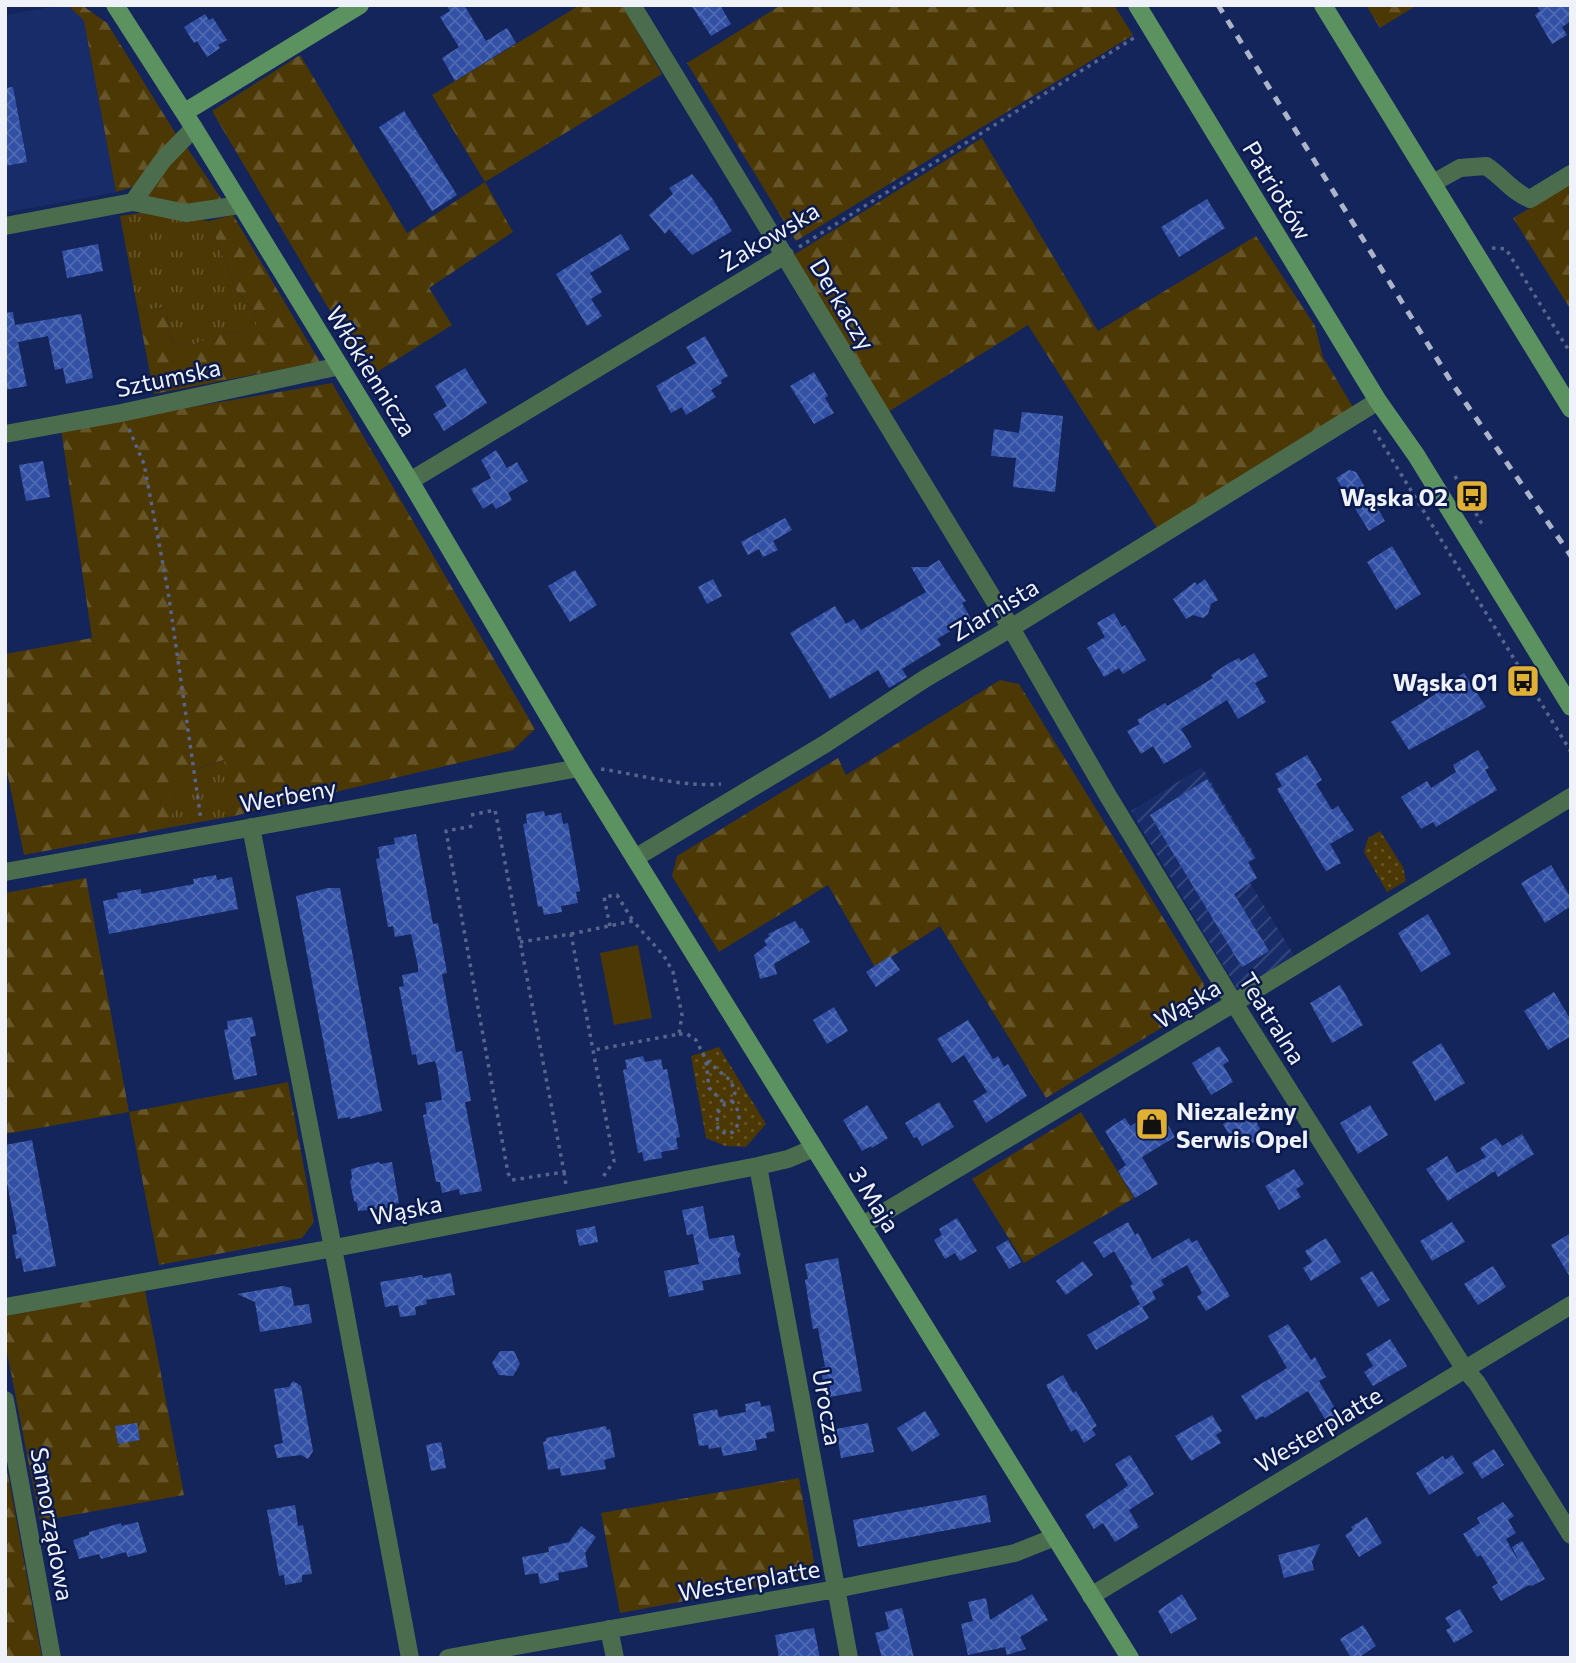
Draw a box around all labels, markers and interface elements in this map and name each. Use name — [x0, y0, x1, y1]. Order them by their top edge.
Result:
street label: Patriotów — [1237, 135, 1319, 245]
street label: Żakowska — [714, 195, 824, 277]
street label: Derkaczy — [804, 253, 882, 355]
street label: Włókiennicza — [321, 301, 423, 441]
street label: Sztumska — [113, 352, 223, 402]
bus stop icon: Wąska 02 — [1453, 477, 1491, 515]
place label: Wąska 02 — [1340, 482, 1448, 511]
street label: Ziarnista — [945, 571, 1043, 647]
bus stop icon: Wąska 01 — [1504, 662, 1542, 700]
place label: Wąska 01 — [1393, 667, 1498, 696]
street label: Werbeny — [237, 772, 339, 818]
street label: Teatralna — [1233, 967, 1313, 1069]
street label: Wąska — [1149, 972, 1225, 1034]
place label: Niezależny Serwis Opel — [1176, 1096, 1308, 1153]
shop icon: Niezależny Serwis Opel — [1133, 1105, 1171, 1143]
street label: 3 Maja — [844, 1161, 906, 1237]
street label: Wąska — [368, 1188, 444, 1230]
street label: Urocza — [807, 1366, 849, 1448]
street label: Westerplatte — [1249, 1380, 1387, 1478]
street label: Samorządowa — [25, 1445, 81, 1603]
street label: Westerplatte — [676, 1553, 822, 1607]

